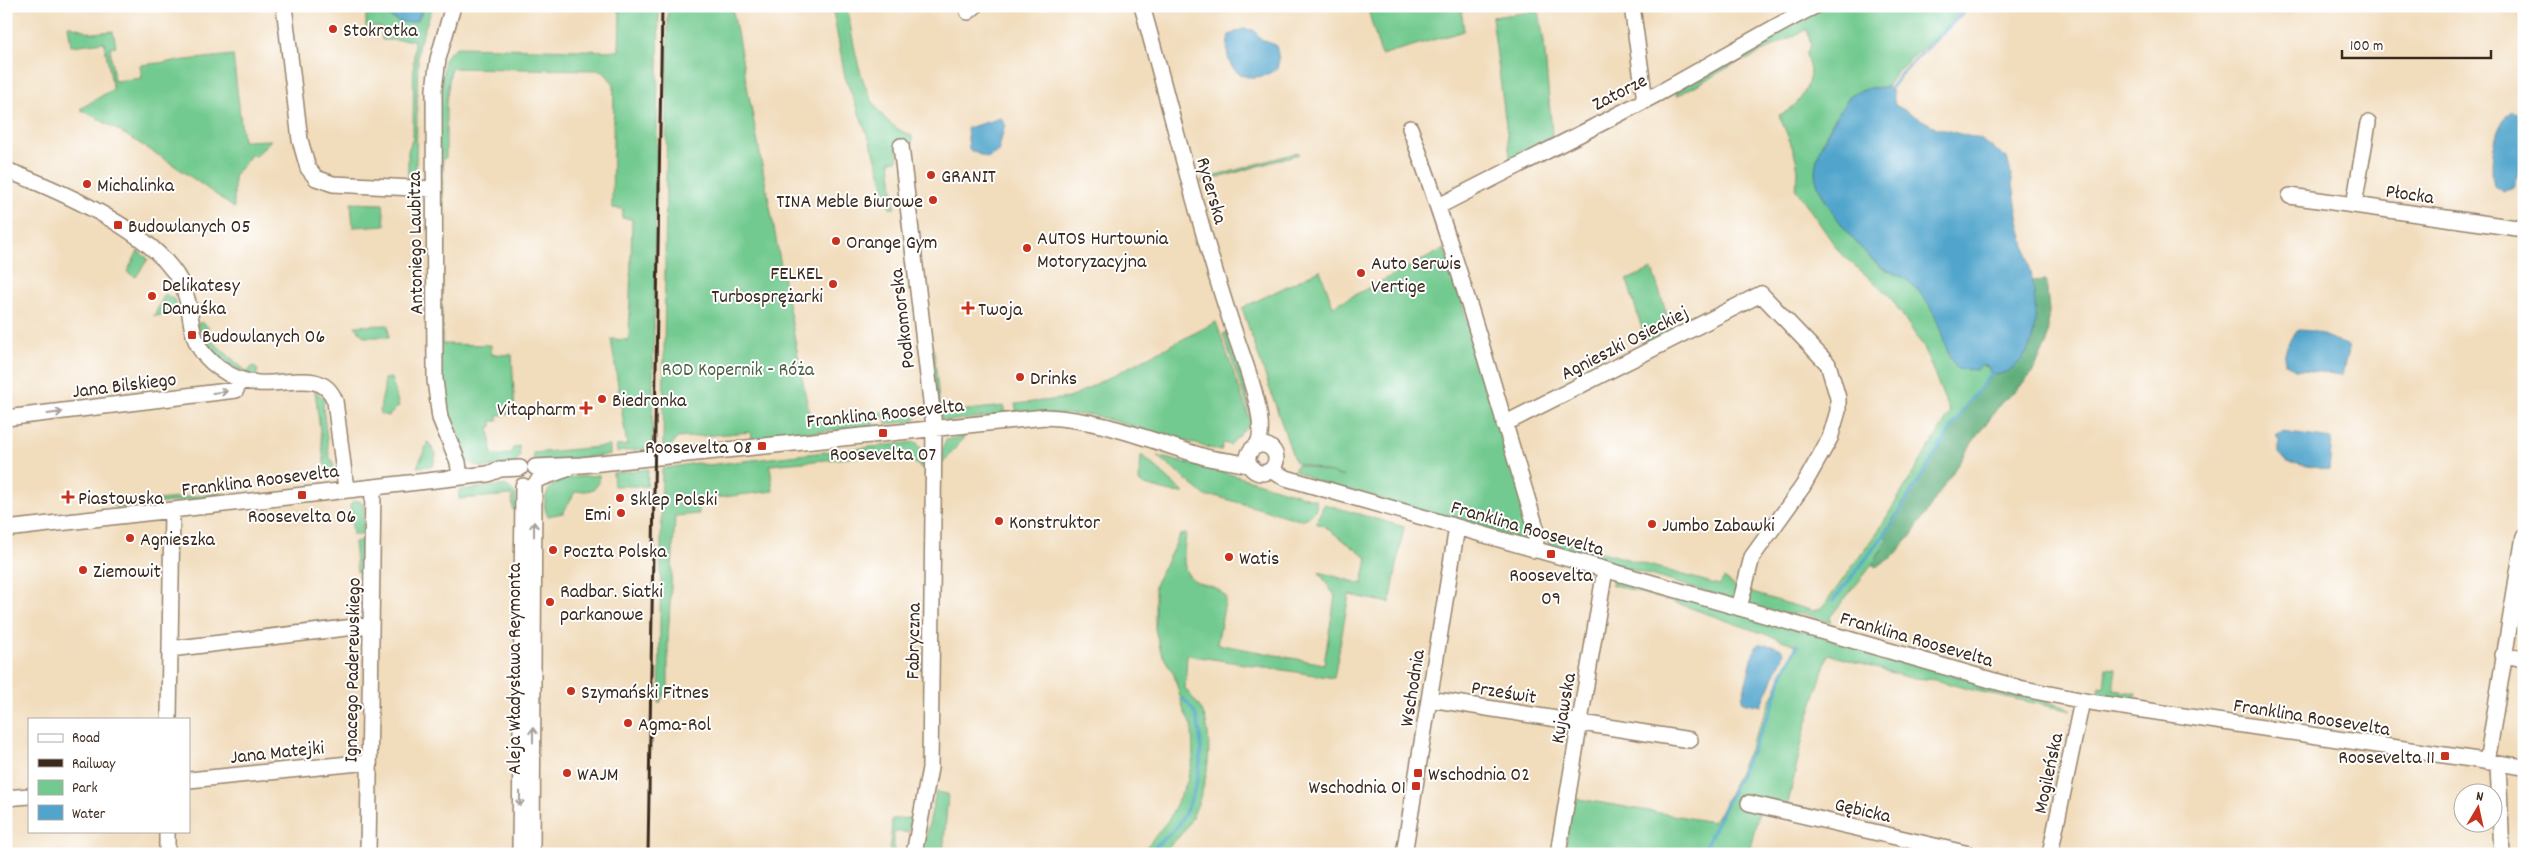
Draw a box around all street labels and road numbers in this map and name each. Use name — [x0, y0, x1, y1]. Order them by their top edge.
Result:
street label: Zatorze — [1588, 68, 1653, 119]
street label: Rycerska — [1187, 154, 1233, 228]
street label: Antoniego Laubitza — [402, 170, 432, 315]
street label: Płocka — [2384, 179, 2436, 213]
street label: Podkomorska — [884, 266, 924, 370]
street label: Agnieszki Osieckiej — [1557, 300, 1694, 389]
street label: Jana Bilskiego — [71, 367, 178, 407]
street label: Franklina Roosevelta — [805, 393, 966, 437]
street label: Franklina Roosevelta — [180, 458, 341, 506]
street label: Franklina Roosevelta — [1447, 495, 1608, 565]
street label: Aleja Władysława Reymonta — [502, 562, 530, 775]
street label: Ignacego Paderewskiego — [338, 577, 370, 763]
street label: Fabryczna — [900, 602, 930, 680]
street label: Franklina Roosevelta — [1836, 606, 1997, 676]
street label: Wschodnia — [1394, 647, 1434, 729]
street label: Kujawska — [1545, 670, 1585, 746]
street label: Prześwit — [1469, 675, 1538, 713]
street label: Franklina Roosevelta — [2231, 693, 2392, 745]
street label: Mogileńska — [2028, 730, 2072, 817]
street label: Jana Matejki — [229, 735, 326, 773]
street label: Gębicka — [1831, 792, 1894, 832]

